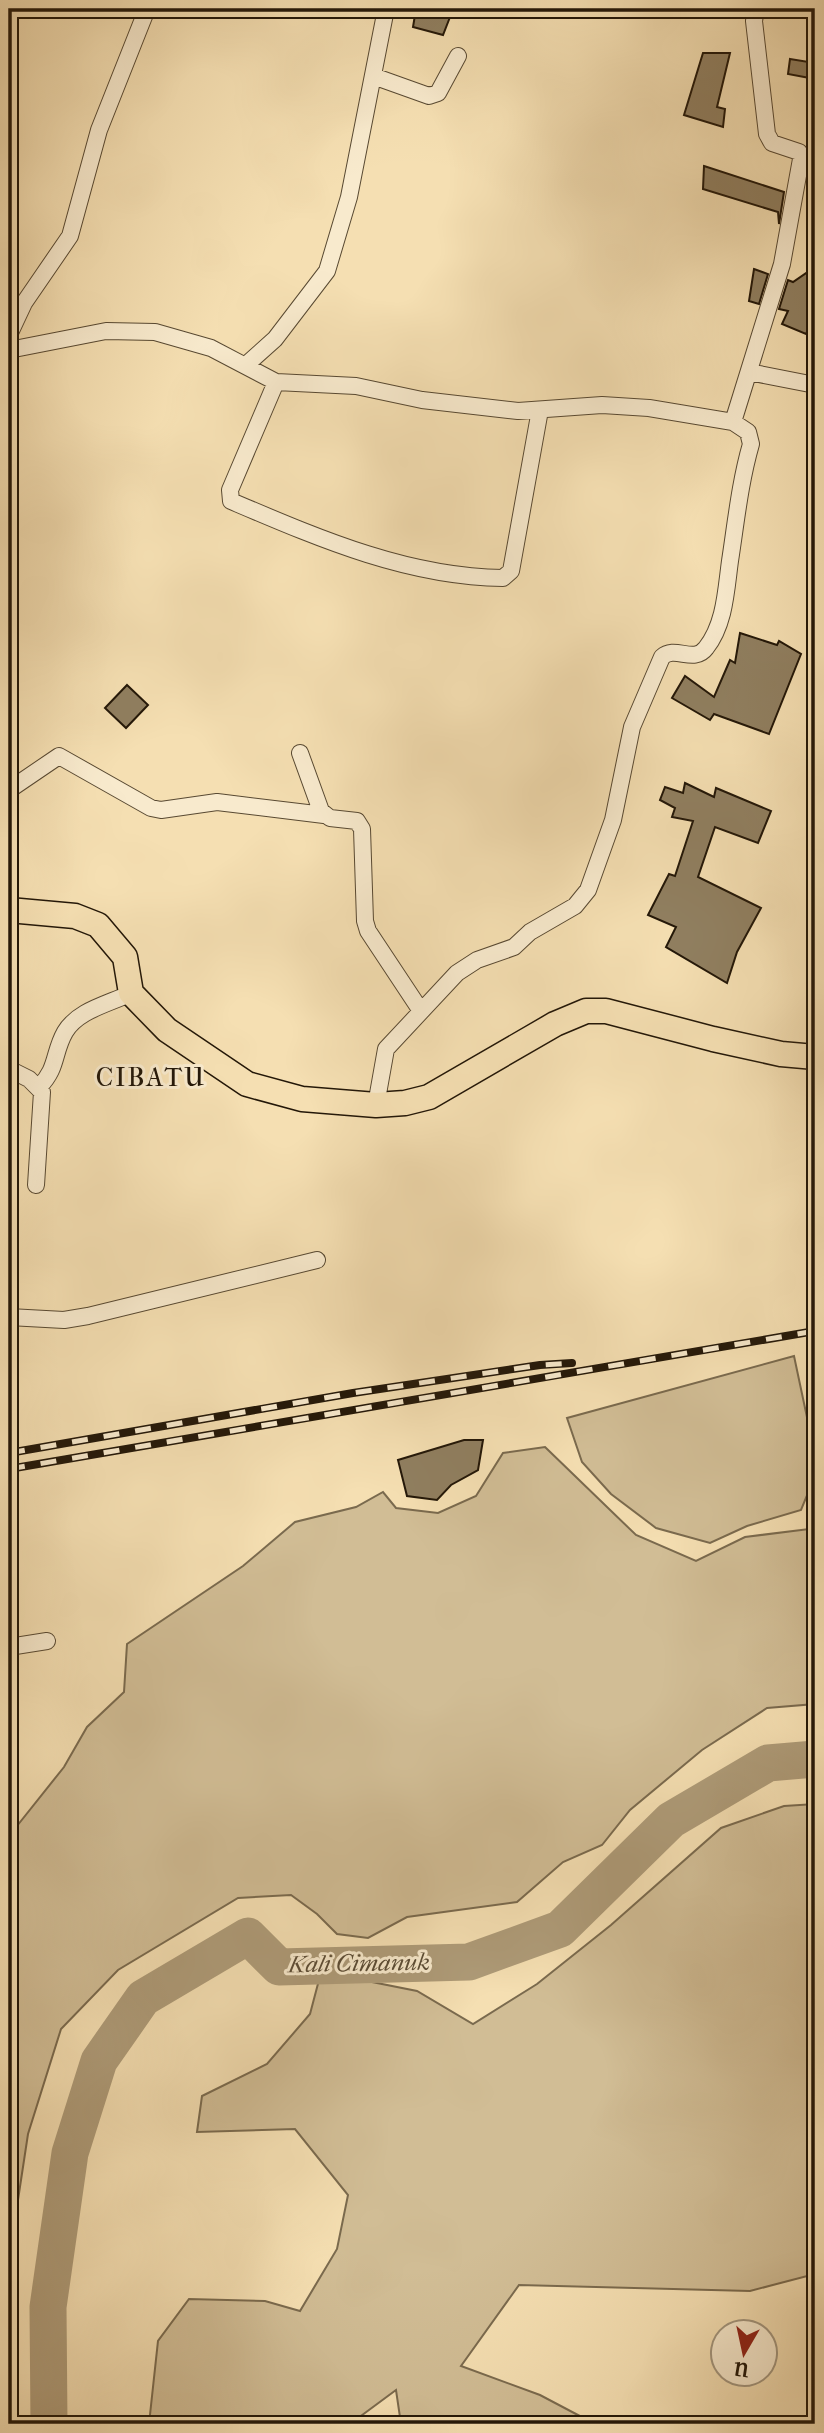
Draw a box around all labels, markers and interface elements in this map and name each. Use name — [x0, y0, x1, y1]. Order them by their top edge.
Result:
district label: CIBATU — [96, 1062, 206, 1093]
water label: Kali Cimanuk — [286, 1948, 430, 1978]
north arrow — [708, 2318, 778, 2388]
text: U — [732, 2357, 752, 2381]

